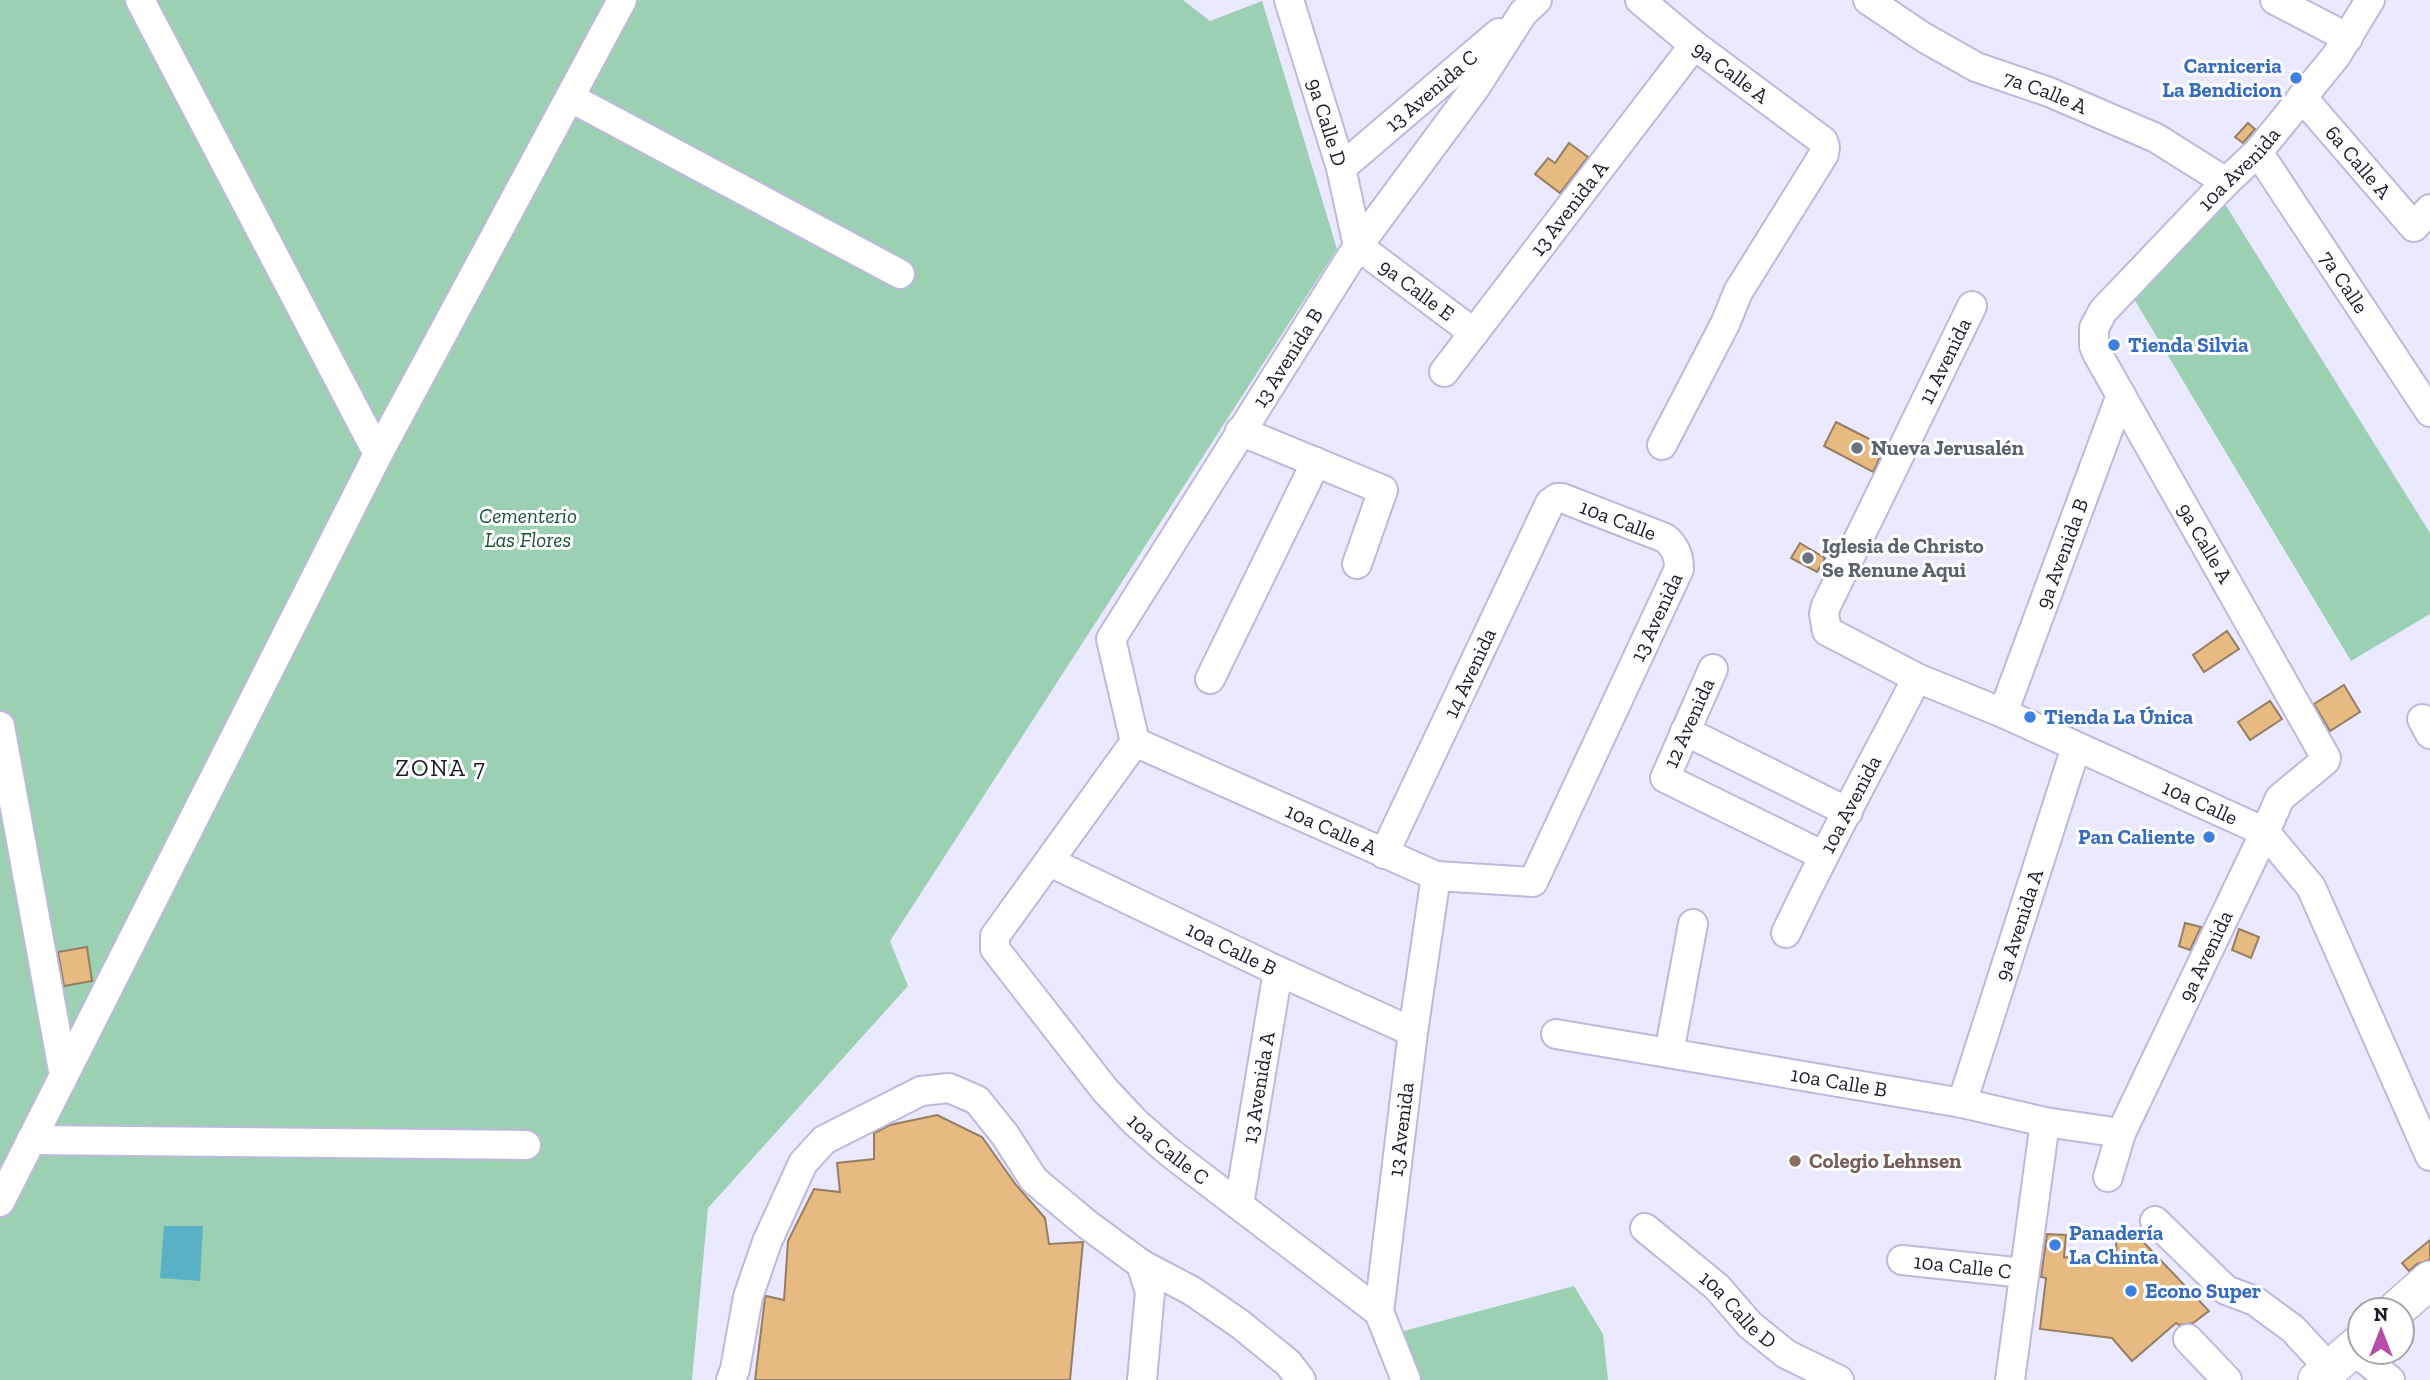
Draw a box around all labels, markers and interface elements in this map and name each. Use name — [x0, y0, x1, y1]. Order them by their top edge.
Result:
street label: 9a Calle A — [1688, 35, 1774, 109]
street label: 13 Avenida C — [1380, 44, 1482, 137]
place label: Carniceria La Bendicion — [2162, 53, 2283, 102]
street label: 7a Calle A — [2001, 64, 2092, 119]
marker: Carniceria La Bendicion — [2288, 70, 2304, 86]
street label: 9a Calle D — [1302, 75, 1353, 169]
street label: 6a Calle A — [2320, 120, 2397, 204]
street label: 10a Avenida — [2192, 122, 2285, 216]
street label: 13 Avenida A — [1525, 155, 1613, 260]
street label: 7a Calle — [2315, 246, 2374, 318]
street label: 9a Calle E — [1374, 253, 1460, 326]
street label: 13 Avenida B — [1247, 303, 1328, 412]
street label: 11 Avenida — [1913, 314, 1976, 408]
place label: Tienda Silvia — [2128, 332, 2249, 357]
marker: Tienda Silvia — [2106, 337, 2122, 353]
place label: Nueva Jerusalén — [1871, 435, 2025, 460]
marker: Nueva Jerusalén — [1849, 440, 1865, 456]
street label: 10a Calle — [1576, 494, 1660, 546]
street label: 9a Avenida B — [2030, 495, 2093, 612]
street label: 9a Calle A — [2172, 498, 2239, 588]
park label: Cementerio Las Flores — [479, 503, 577, 552]
place label: Iglesia de Christo Se Renune Aqui — [1822, 533, 1984, 582]
marker: Iglesia de Christo Se Renune Aqui — [1800, 550, 1816, 566]
street label: 13 Avenida — [1625, 569, 1688, 665]
street label: 14 Avenida — [1438, 624, 1501, 722]
street label: 12 Avenida — [1658, 674, 1719, 771]
place label: Tienda La Única — [2044, 704, 2193, 729]
marker: Tienda La Única — [2022, 709, 2038, 725]
street label: 10a Avenida — [1814, 751, 1886, 857]
district label: ZONA 7 — [395, 753, 487, 782]
street label: 10a Calle — [2159, 774, 2242, 830]
street label: 10a Calle A — [1282, 798, 1382, 860]
place label: Pan Caliente — [2078, 824, 2195, 849]
marker: Pan Caliente — [2201, 829, 2217, 845]
street label: 9a Avenida A — [1989, 865, 2048, 984]
street label: 9a Avenida — [2173, 906, 2238, 1005]
street label: 10a Calle B — [1182, 916, 1281, 981]
street label: 13 Avenida A — [1236, 1029, 1280, 1145]
street label: 10a Calle B — [1789, 1061, 1889, 1102]
street label: 13 Avenida — [1383, 1081, 1419, 1178]
street label: 10a Calle C — [1122, 1109, 1214, 1190]
place label: Colegio Lehnsen — [1809, 1148, 1962, 1173]
marker: Colegio Lehnsen — [1787, 1153, 1803, 1169]
place label: Panadería La Chinta — [2069, 1220, 2164, 1269]
marker: Panadería La Chinta — [2047, 1237, 2063, 1253]
street label: 10a Calle C — [1913, 1248, 2013, 1284]
street label: 10a Calle D — [1695, 1265, 1782, 1353]
place label: Econo Super — [2145, 1278, 2261, 1303]
marker: Econo Super — [2123, 1283, 2139, 1299]
north arrow — [2346, 1296, 2416, 1366]
text: N — [2374, 1303, 2388, 1326]

